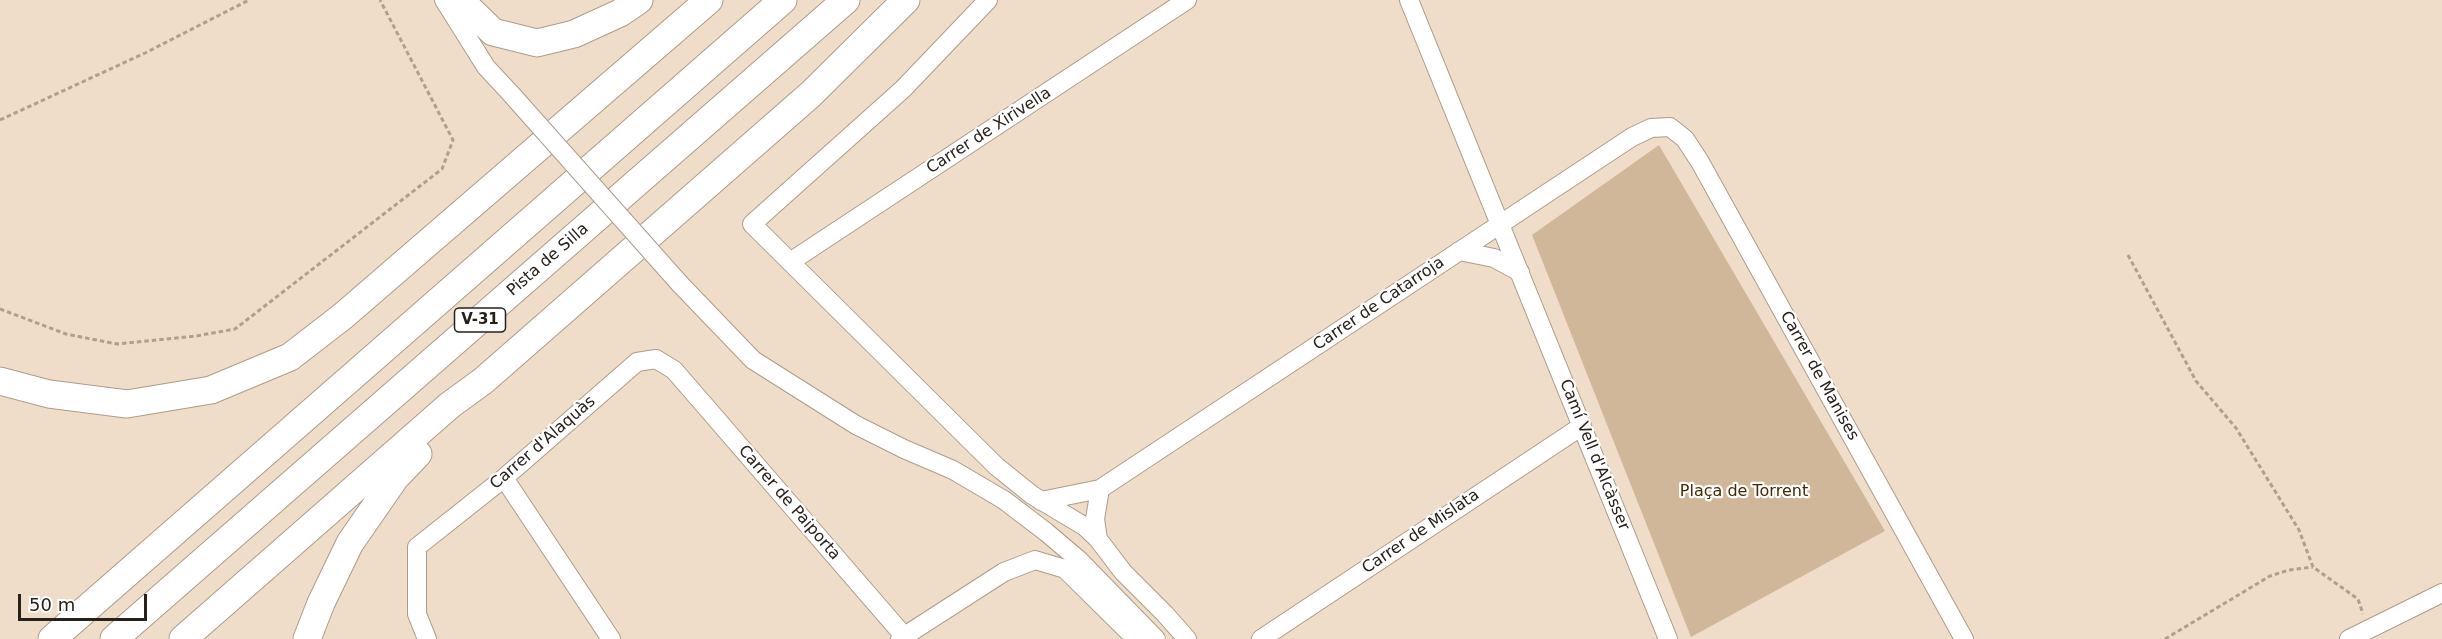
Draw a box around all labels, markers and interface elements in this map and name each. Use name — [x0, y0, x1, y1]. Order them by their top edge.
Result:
street label: Carrer de Xirivella — [923, 84, 1055, 178]
street label: Pista de Silla — [503, 219, 593, 301]
street label: Carrer de Catarroja — [1310, 253, 1448, 355]
road number: V-31 — [454, 308, 506, 332]
street label: Carrer de Manises — [1776, 308, 1862, 444]
street label: Camí Vell d'Alcàsser — [1555, 377, 1633, 533]
street label: Carrer d'Alaquàs — [486, 392, 600, 494]
street label: Carrer de Paiporta — [734, 442, 844, 564]
park label: Plaça de Torrent — [1680, 482, 1808, 502]
street label: Carrer de Mislata — [1359, 486, 1483, 578]
scale bar — [21, 582, 150, 620]
text: 50 m — [29, 594, 75, 615]

